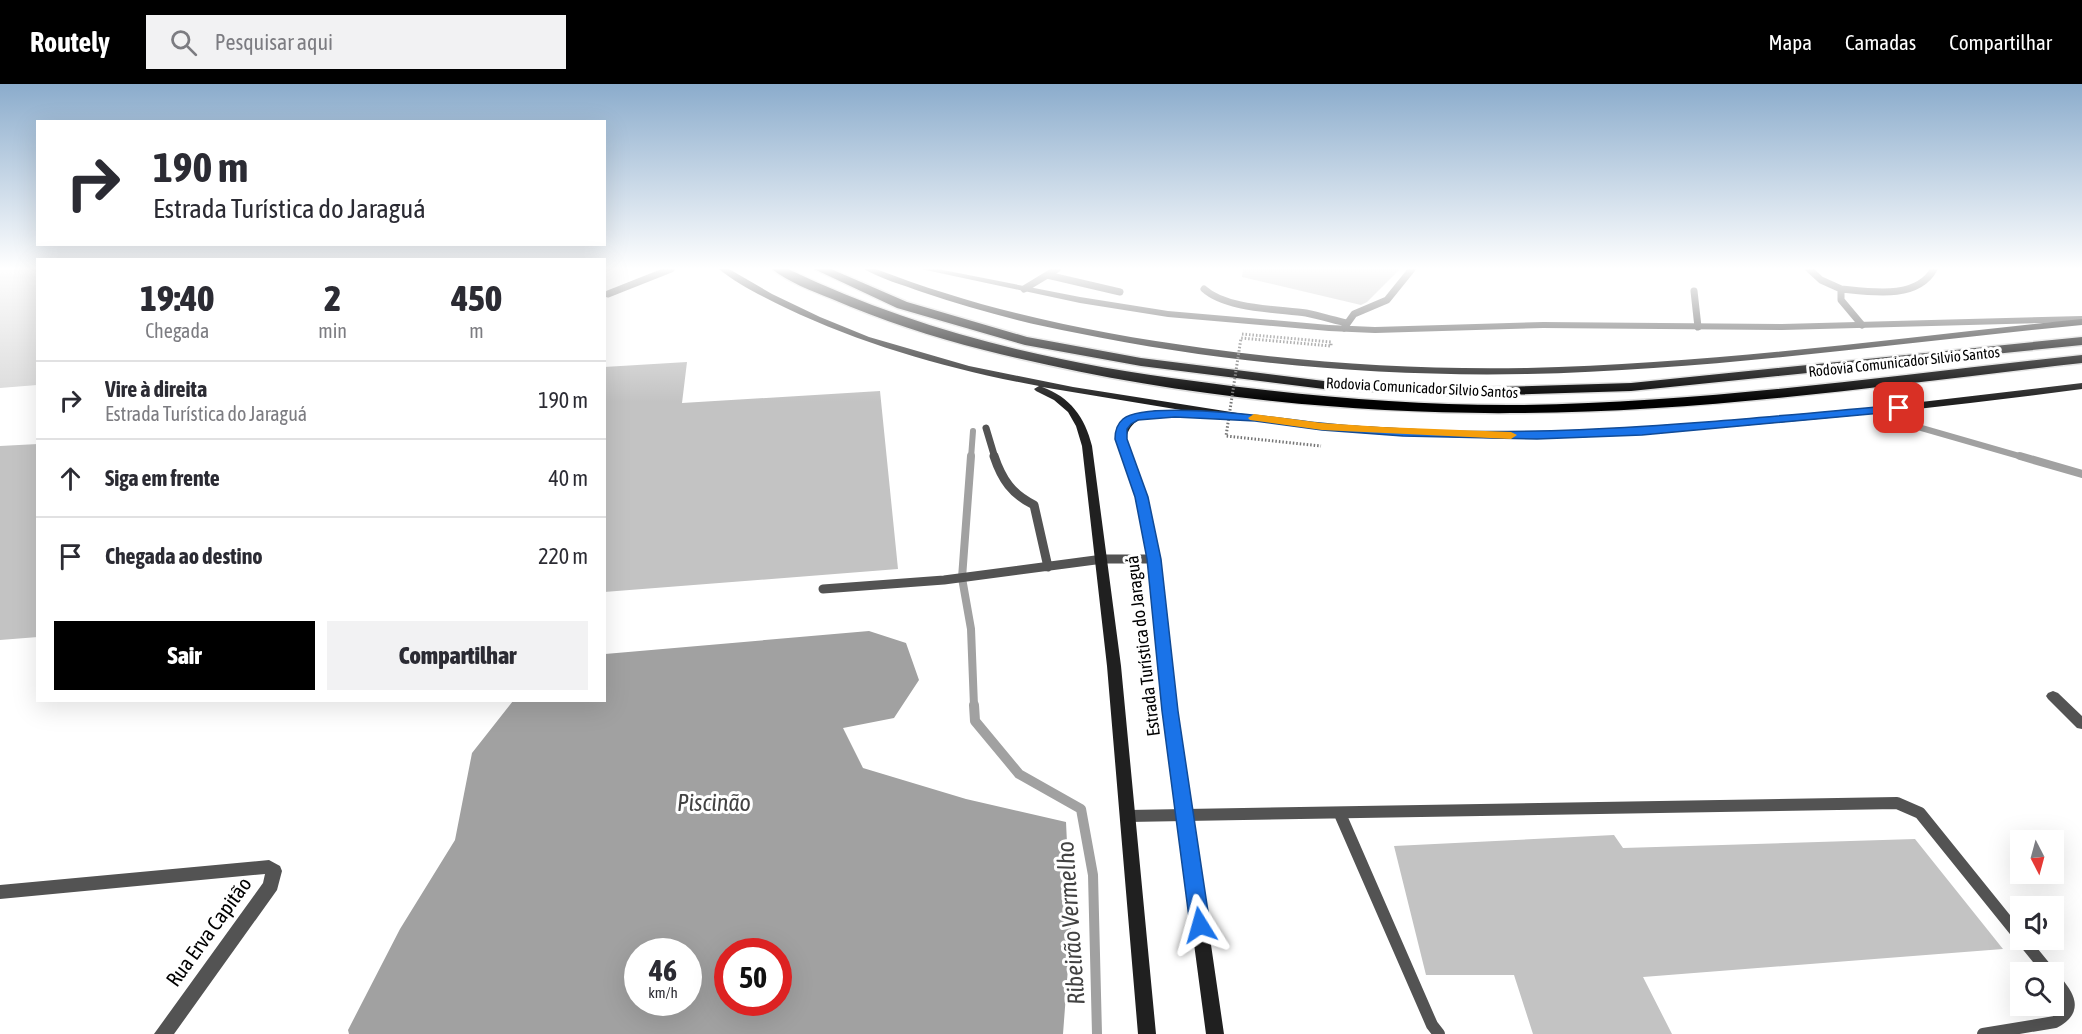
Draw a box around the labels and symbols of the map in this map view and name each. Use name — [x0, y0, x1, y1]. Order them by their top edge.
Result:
street label: Rodovia Comunicador Silvio Santos — [1807, 343, 2000, 380]
street label: Rodovia Comunicador Silvio Santos — [1326, 374, 1519, 401]
pin — [1873, 382, 1924, 433]
street label: Estrada Turística do Jaraguá — [1121, 554, 1164, 738]
water label: Piscinão — [677, 789, 751, 816]
north arrow — [2010, 830, 2064, 884]
water label: Ribeirão Vermelho — [1051, 840, 1090, 1006]
street label: Rua Erva Capitão — [161, 872, 256, 991]
position arrow — [1168, 893, 1232, 957]
speed limit sign: 50 — [714, 938, 792, 1016]

